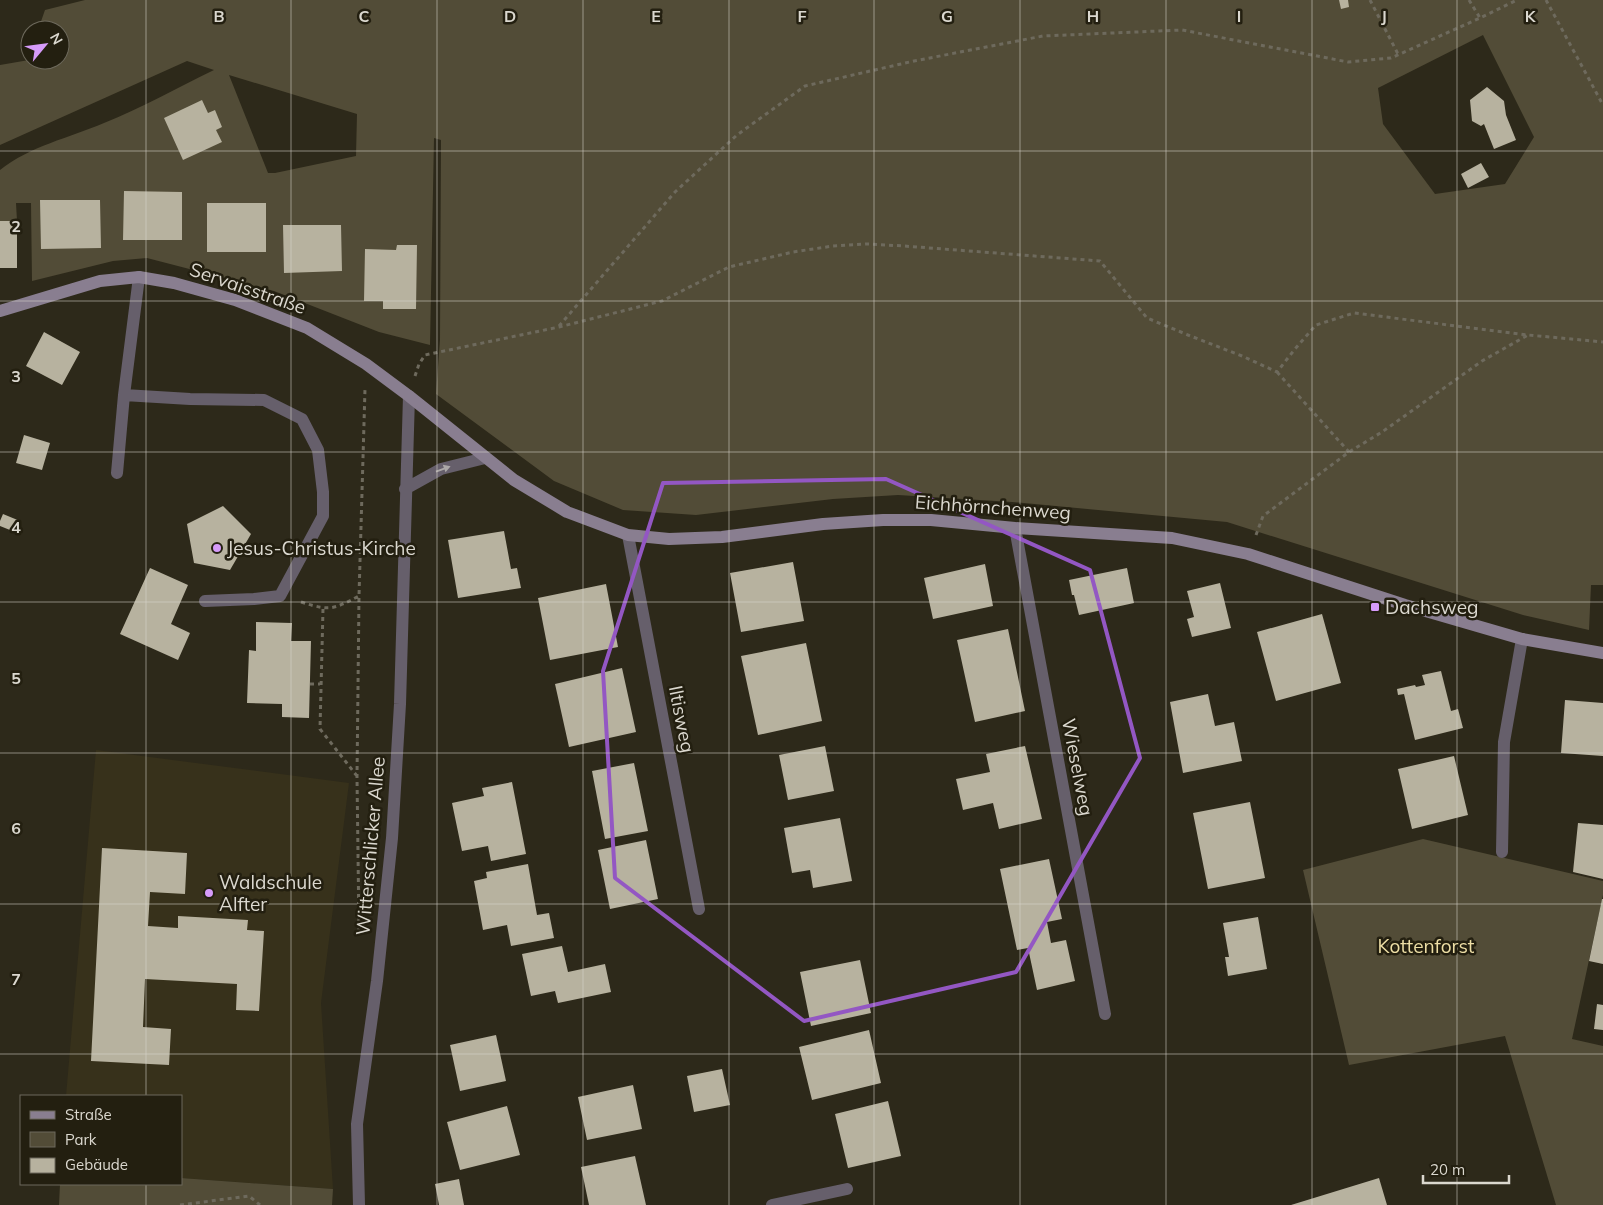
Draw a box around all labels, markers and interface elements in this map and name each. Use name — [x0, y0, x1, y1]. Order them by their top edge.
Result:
text: B — [213, 6, 225, 26]
text: C — [359, 6, 370, 26]
text: D — [504, 6, 516, 26]
text: E — [651, 6, 661, 26]
text: F — [797, 6, 807, 26]
text: G — [941, 6, 953, 26]
text: H — [1087, 6, 1099, 26]
text: I — [1237, 6, 1241, 26]
text: J — [1381, 6, 1387, 26]
text: K — [1525, 6, 1537, 26]
north arrow — [20, 20, 70, 70]
text: N — [46, 30, 67, 48]
text: 2 — [11, 216, 21, 236]
street label: Servaisstraße — [187, 257, 309, 319]
text: 3 — [11, 366, 21, 386]
one-way arrow — [436, 465, 451, 473]
street label: Eichhörnchenweg — [914, 490, 1072, 524]
text: 4 — [11, 517, 21, 537]
place label: Jesus-Christus-Kirche — [227, 536, 416, 560]
marker: Jesus-Christus-Kirche — [211, 542, 223, 554]
place label: Dachsweg — [1385, 595, 1479, 619]
marker: Dachsweg — [1369, 601, 1381, 613]
text: 5 — [11, 668, 21, 688]
street label: Iltisweg — [664, 683, 700, 755]
street label: Wieselweg — [1057, 716, 1099, 818]
street label: Witterschlicker Allee — [350, 756, 390, 936]
text: 6 — [11, 818, 21, 838]
place label: Waldschule Alfter — [219, 870, 322, 916]
marker: Waldschule Alfter — [203, 887, 215, 899]
park label: Kottenforst — [1378, 934, 1475, 958]
text: 7 — [11, 969, 21, 989]
legend — [20, 1095, 182, 1185]
text: Straße — [65, 1105, 112, 1124]
text: Park — [65, 1130, 97, 1149]
scale bar — [1423, 1152, 1509, 1184]
text: Gebäude — [65, 1155, 128, 1174]
text: 20 m — [1430, 1160, 1465, 1179]

